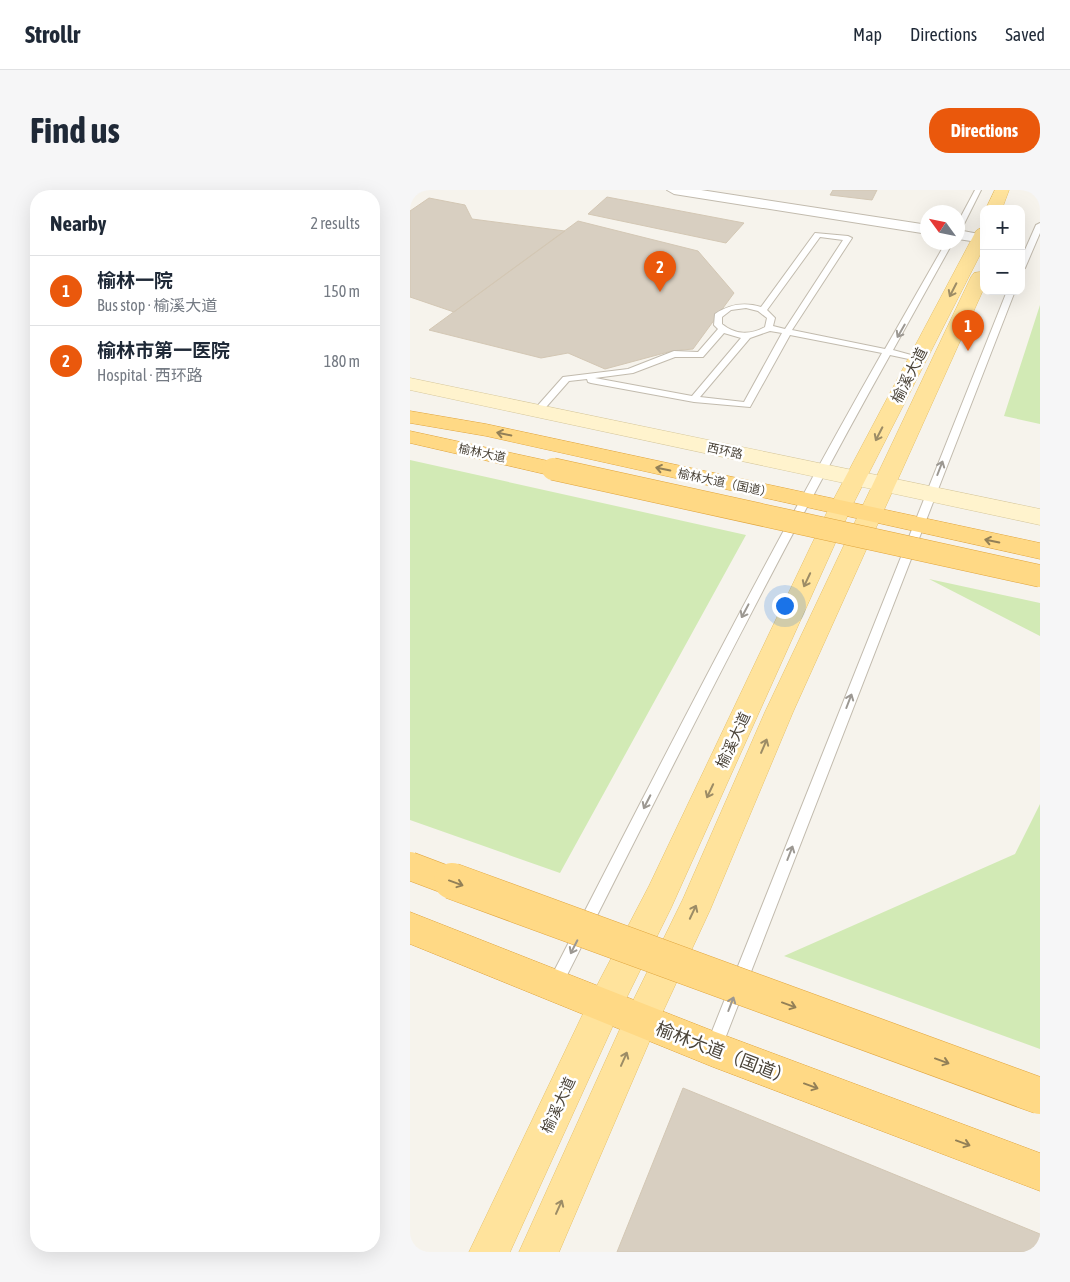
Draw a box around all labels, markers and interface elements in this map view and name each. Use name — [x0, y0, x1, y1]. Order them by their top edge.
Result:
text: Strollr — [25, 21, 80, 48]
text: Map — [853, 24, 882, 45]
text: Directions — [910, 24, 977, 45]
text: Saved — [1005, 24, 1045, 45]
button: Directions — [929, 108, 1040, 153]
text: Find us — [30, 110, 120, 150]
north arrow — [920, 205, 965, 250]
map controls — [980, 205, 1025, 295]
button: + — [980, 205, 1025, 250]
text: Nearby — [50, 211, 106, 235]
text: 2 results — [310, 214, 360, 232]
button: − — [980, 250, 1025, 295]
pin: 2 — [644, 251, 676, 292]
text: 榆林一院 — [97, 269, 173, 291]
text: 1 — [62, 282, 70, 300]
text: 150 m — [324, 282, 360, 300]
one-way arrow — [948, 282, 958, 297]
text: Bus stop · 榆溪大道 — [97, 296, 217, 314]
pin: 1 — [952, 310, 984, 351]
one-way arrow — [895, 323, 905, 337]
text: 榆林市第一医院 — [97, 339, 230, 361]
street label: 榆溪大道 — [888, 344, 930, 406]
text: 2 — [62, 352, 70, 370]
text: 180 m — [324, 352, 360, 370]
text: Hospital · 西环路 — [97, 366, 203, 384]
one-way arrow — [874, 426, 883, 441]
one-way arrow — [496, 429, 512, 438]
street label: 西环路 — [706, 440, 744, 462]
street label: 榆林大道 — [457, 441, 507, 465]
one-way arrow — [936, 461, 945, 477]
one-way arrow — [655, 464, 671, 473]
street label: 榆林大道（国道） — [677, 466, 773, 500]
one-way arrow — [985, 535, 1001, 545]
one-way arrow — [802, 572, 811, 587]
your location — [772, 593, 798, 619]
one-way arrow — [740, 603, 750, 618]
one-way arrow — [845, 694, 854, 709]
street label: 榆溪大道 — [713, 709, 753, 771]
one-way arrow — [760, 739, 770, 754]
one-way arrow — [704, 783, 714, 798]
one-way arrow — [642, 794, 651, 809]
one-way arrow — [786, 846, 795, 861]
one-way arrow — [448, 879, 463, 888]
one-way arrow — [689, 905, 699, 920]
one-way arrow — [569, 939, 578, 954]
one-way arrow — [727, 997, 736, 1012]
one-way arrow — [781, 1001, 797, 1010]
street label: 榆林大道（国道） — [653, 1017, 795, 1089]
one-way arrow — [620, 1052, 630, 1067]
one-way arrow — [934, 1057, 949, 1066]
street label: 榆溪大道 — [538, 1074, 578, 1136]
one-way arrow — [803, 1082, 818, 1091]
one-way arrow — [955, 1139, 971, 1148]
one-way arrow — [554, 1200, 564, 1215]

